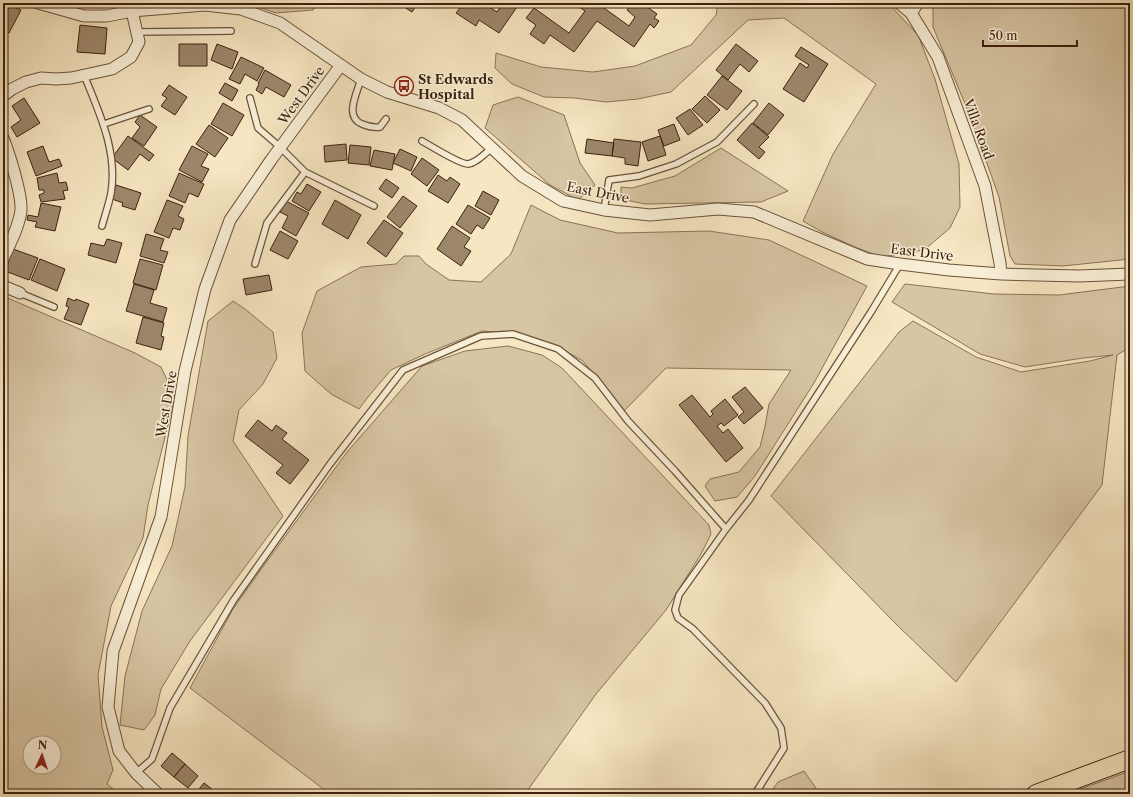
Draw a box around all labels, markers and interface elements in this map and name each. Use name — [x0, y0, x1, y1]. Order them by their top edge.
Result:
scale bar — [983, 22, 1077, 48]
text: 50 m — [989, 28, 1018, 43]
street label: West Drive — [274, 63, 327, 128]
place label: St Edwards Hospital — [418, 71, 493, 102]
bus stop icon: St Edwards Hospital — [393, 75, 415, 97]
street label: Villa Road — [960, 96, 997, 162]
street label: East Drive — [565, 178, 631, 206]
street label: East Drive — [890, 240, 954, 264]
street label: West Drive — [152, 369, 180, 440]
north arrow — [22, 735, 62, 775]
text: N — [37, 738, 48, 752]

